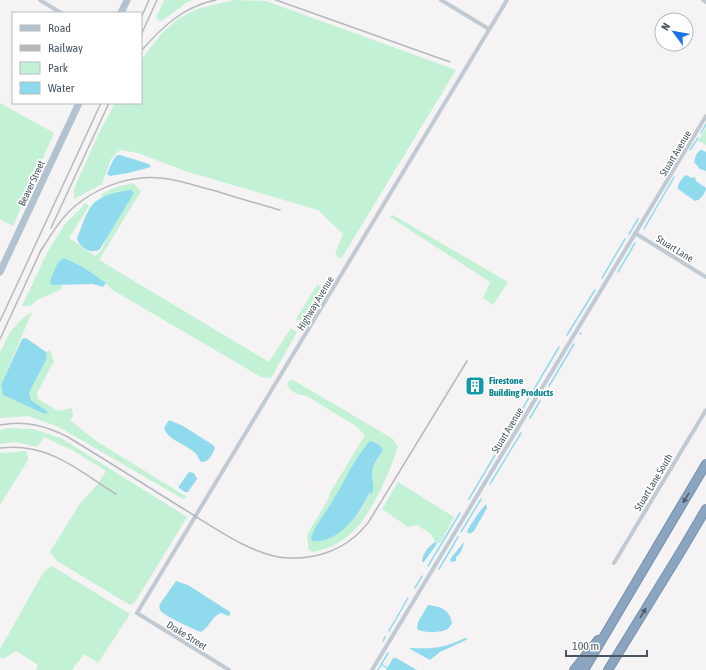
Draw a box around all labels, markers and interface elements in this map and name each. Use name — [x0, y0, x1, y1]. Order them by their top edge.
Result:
legend — [12, 12, 142, 104]
north arrow — [654, 12, 694, 52]
text: Road — [48, 21, 71, 35]
text: N — [659, 21, 672, 33]
text: Railway — [48, 41, 83, 55]
text: Park — [48, 61, 69, 75]
text: Water — [48, 81, 75, 95]
street label: Stuart Avenue — [657, 128, 694, 178]
street label: Beaver Street — [16, 159, 47, 208]
street label: Stuart Lane — [654, 233, 696, 264]
street label: Highway Avenue — [295, 274, 336, 332]
building icon: Firestone Building Products — [464, 375, 486, 397]
place label: Firestone Building Products — [489, 375, 554, 398]
street label: Stuart Avenue — [489, 405, 526, 455]
street label: Stuart Lane South — [632, 452, 675, 513]
one-way arrow — [683, 492, 690, 504]
one-way arrow — [639, 608, 647, 618]
street label: Drake Street — [165, 619, 209, 652]
scale bar — [566, 632, 647, 658]
text: 100 m — [572, 639, 599, 653]

